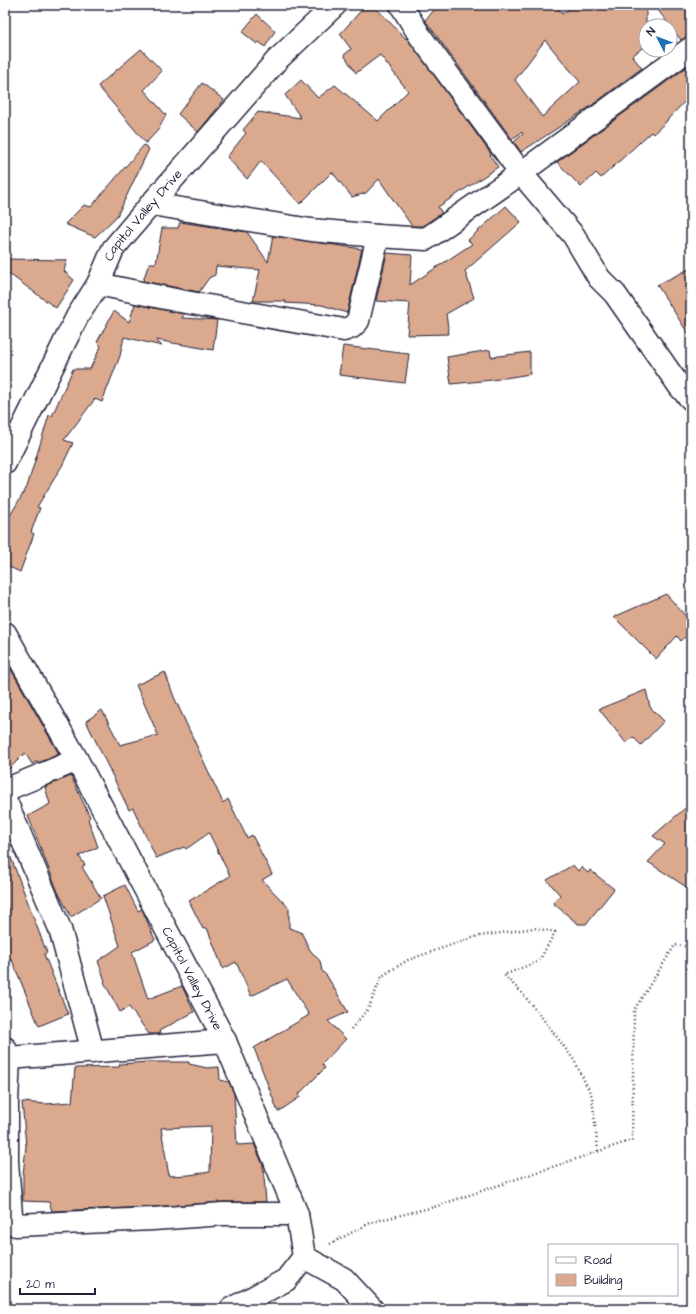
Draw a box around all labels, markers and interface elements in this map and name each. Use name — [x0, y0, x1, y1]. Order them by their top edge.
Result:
north arrow — [638, 18, 678, 58]
text: N — [643, 24, 659, 39]
street label: Capitol Valley Drive — [100, 165, 186, 264]
street label: Capitol Valley Drive — [157, 924, 227, 1033]
legend — [548, 1244, 678, 1296]
text: Road — [584, 1252, 612, 1269]
scale bar — [20, 1270, 95, 1296]
text: Building — [584, 1272, 622, 1290]
text: 20 m — [26, 1276, 55, 1293]

